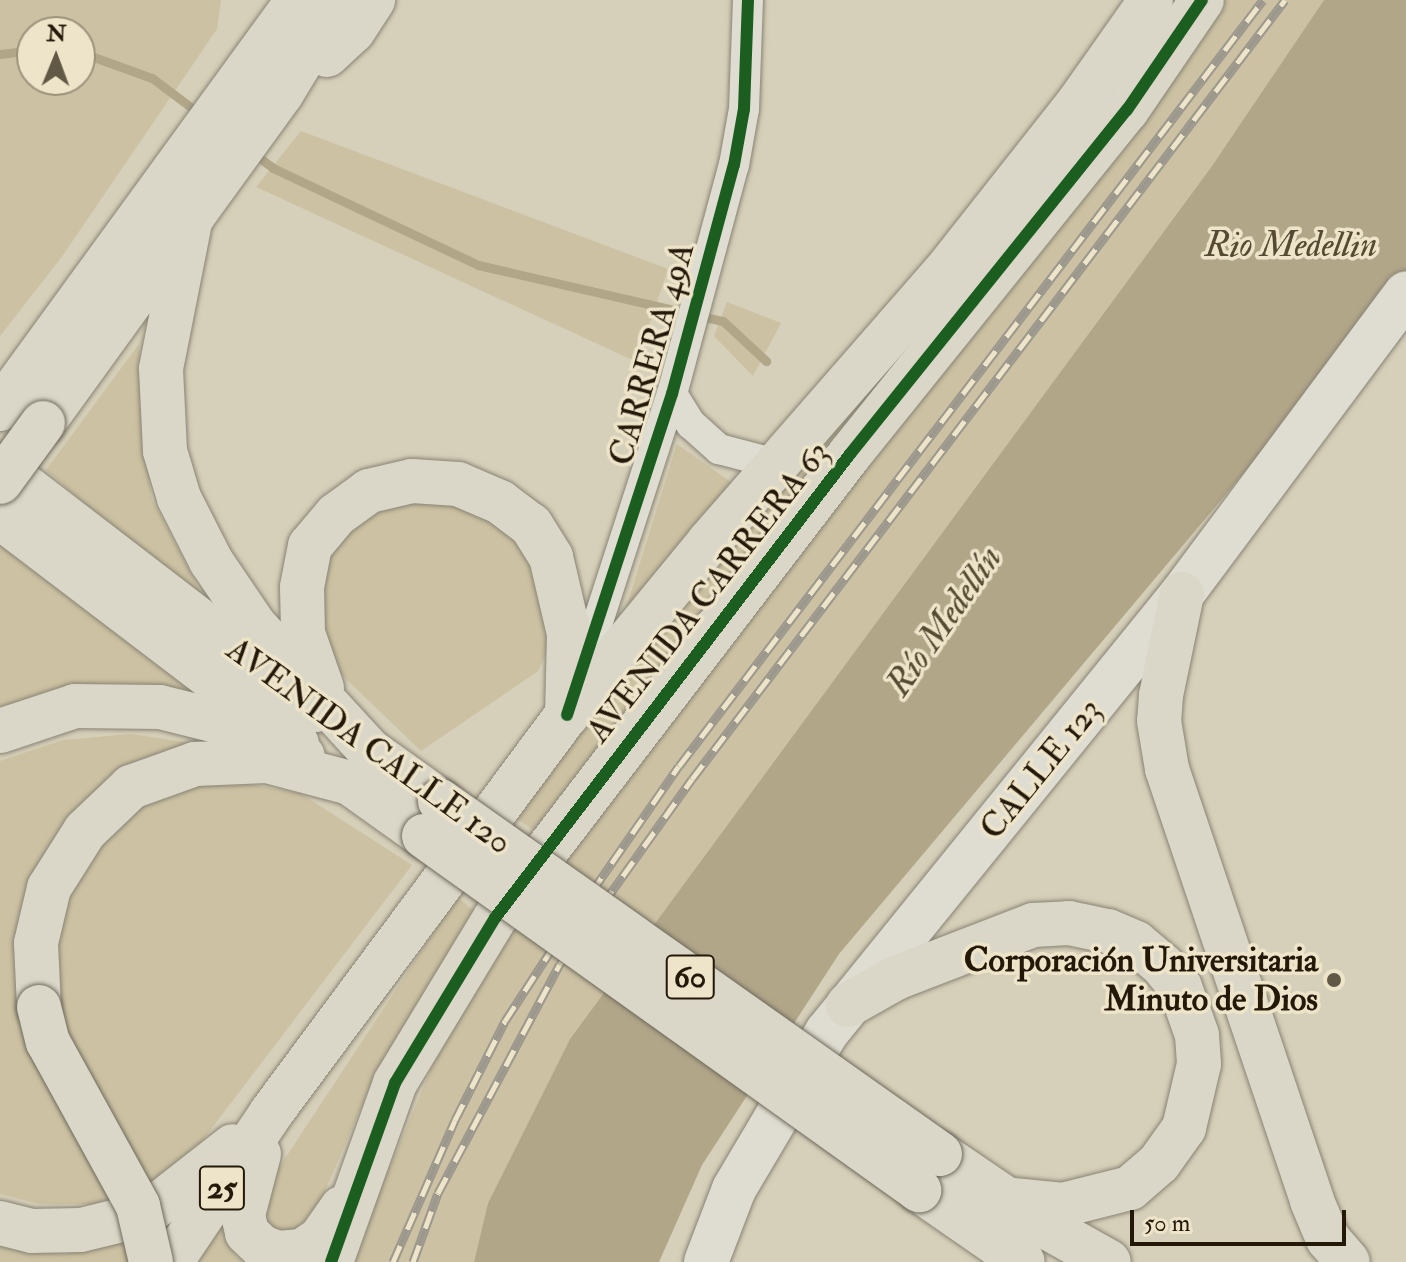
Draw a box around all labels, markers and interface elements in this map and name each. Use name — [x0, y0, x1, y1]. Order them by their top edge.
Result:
north arrow — [16, 16, 96, 96]
text: N — [46, 20, 66, 48]
water label: Rio Medellin — [1205, 223, 1377, 267]
street label: CARRERA 49A — [601, 238, 703, 470]
street label: AVENIDA CARRERA 63 — [578, 433, 838, 751]
water label: Río Medellín — [877, 538, 1011, 704]
street label: AVENIDA CALLE 120 — [219, 629, 519, 863]
street label: CALLE 123 — [972, 690, 1110, 848]
place label: Corporación Universitaria Minuto de Dios — [964, 940, 1318, 1020]
road number: 60 — [664, 949, 716, 1005]
marker: Corporación Universitaria Minuto de Dios — [1325, 971, 1343, 989]
road number: 25 — [198, 1160, 246, 1216]
scale bar — [1134, 1194, 1350, 1244]
text: 50 m — [1144, 1208, 1190, 1239]

